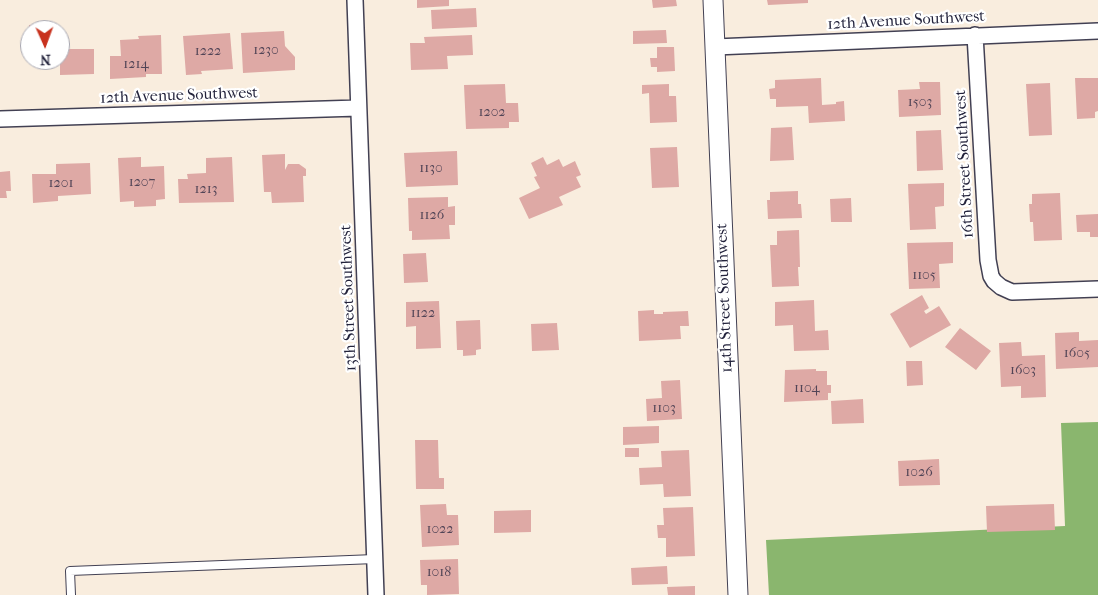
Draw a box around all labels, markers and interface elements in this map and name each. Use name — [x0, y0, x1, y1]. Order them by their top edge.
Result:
street label: 12th Avenue Southwest — [827, 7, 985, 35]
north arrow — [20, 20, 70, 70]
house number: 1230 — [253, 43, 279, 59]
house number: 1222 — [195, 44, 221, 60]
text: N — [40, 51, 51, 68]
house number: 1214 — [123, 57, 149, 73]
street label: 12th Avenue Southwest — [100, 84, 258, 108]
street label: 16th Street Southwest — [952, 89, 978, 239]
house number: 1503 — [908, 95, 932, 111]
house number: 1202 — [478, 105, 506, 121]
house number: 1130 — [419, 161, 443, 177]
house number: 1207 — [129, 175, 155, 191]
house number: 1201 — [49, 176, 73, 192]
house number: 1213 — [195, 182, 217, 198]
house number: 1126 — [420, 208, 444, 224]
street label: 14th Street Southwest — [713, 223, 737, 373]
street label: 13th Street Southwest — [337, 224, 361, 372]
house number: 1105 — [912, 268, 936, 284]
house number: 1122 — [411, 306, 435, 322]
house number: 1605 — [1064, 346, 1090, 362]
house number: 1603 — [1010, 363, 1036, 379]
house number: 1104 — [794, 381, 820, 397]
house number: 1103 — [652, 401, 676, 417]
house number: 1026 — [905, 465, 933, 481]
house number: 1022 — [426, 522, 454, 538]
house number: 1018 — [427, 565, 451, 581]

